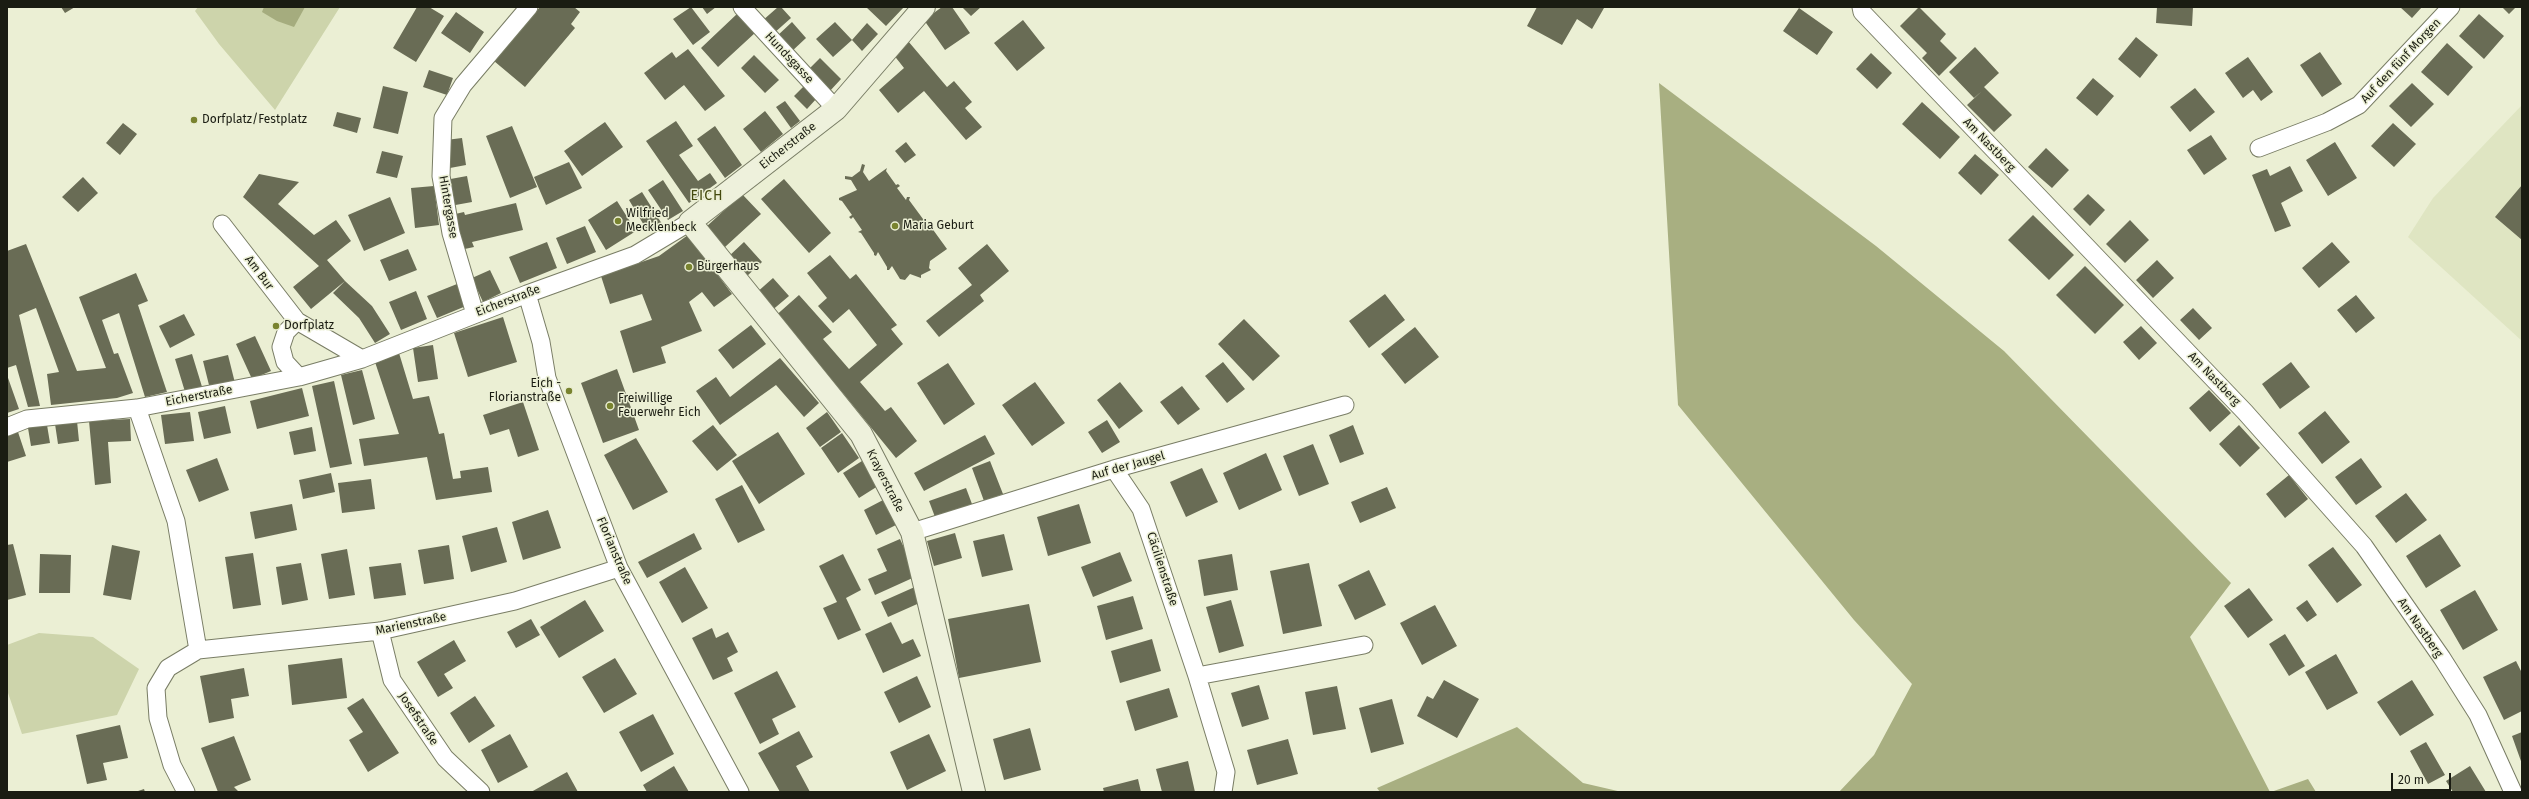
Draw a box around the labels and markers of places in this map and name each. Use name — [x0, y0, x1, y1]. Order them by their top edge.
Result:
place label: Dorfplatz/Festplatz — [202, 113, 307, 127]
marker: Dorfplatz/Festplatz — [189, 115, 199, 125]
place label: Wilfried Mecklenbeck — [626, 207, 696, 235]
marker: Wilfried Mecklenbeck — [613, 216, 623, 226]
place label: Maria Geburt — [903, 219, 974, 233]
marker: Maria Geburt — [890, 221, 900, 231]
place label: Bürgerhaus — [697, 260, 759, 274]
marker: Bürgerhaus — [684, 262, 694, 272]
place label: Dorfplatz — [284, 319, 334, 333]
marker: Dorfplatz — [271, 321, 281, 331]
place label: Eich - Florianstraße — [489, 377, 561, 405]
marker: Eich - Florianstraße — [564, 386, 574, 396]
place label: Freiwillige Feuerwehr Eich — [618, 392, 701, 420]
marker: Freiwillige Feuerwehr Eich — [605, 401, 615, 411]

